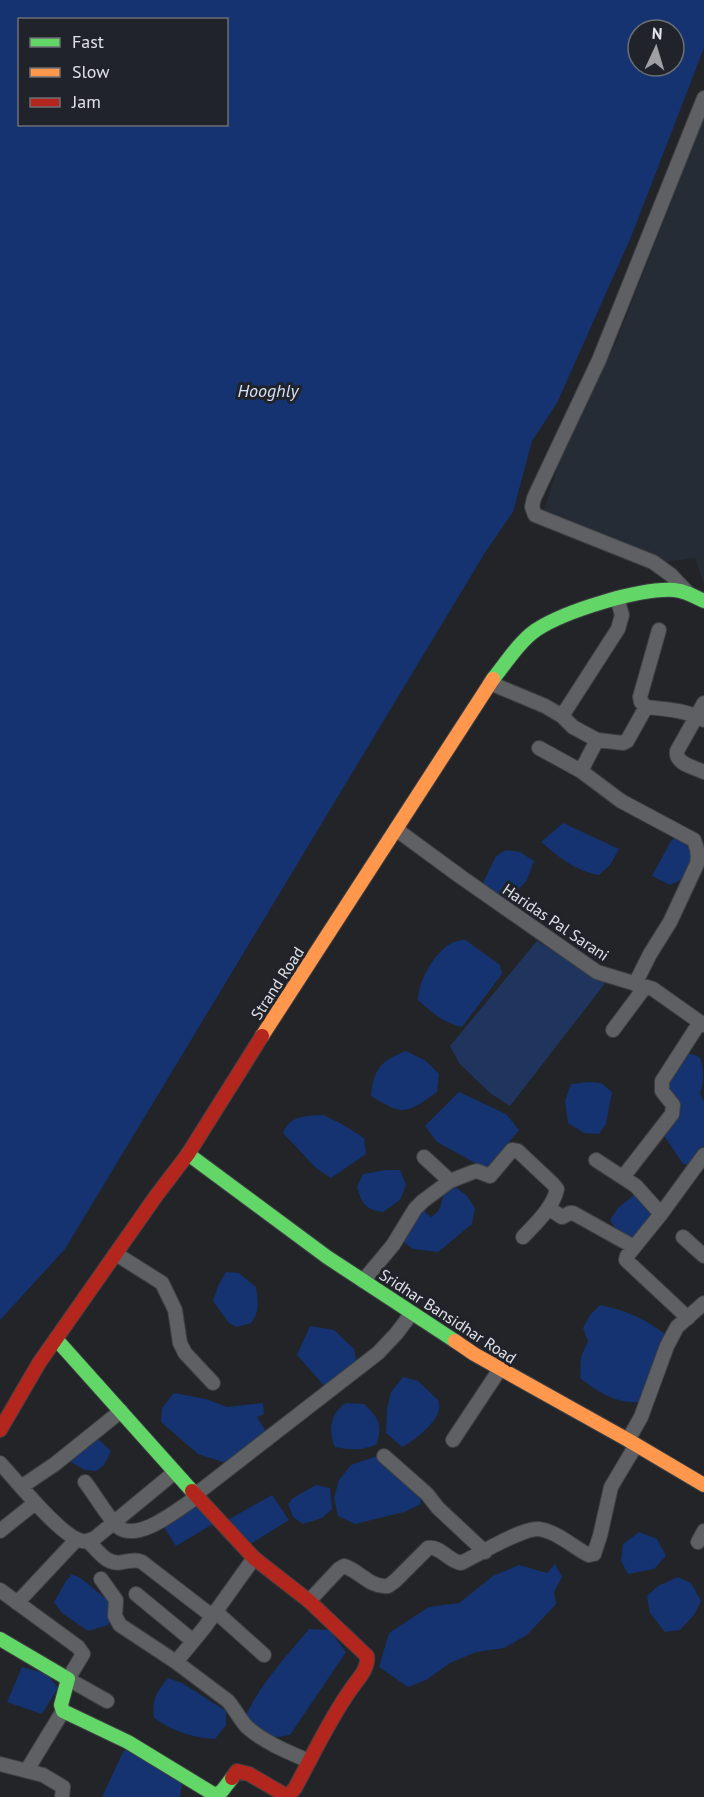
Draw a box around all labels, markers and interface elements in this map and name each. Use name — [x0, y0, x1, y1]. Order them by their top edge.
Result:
legend — [18, 18, 228, 126]
north arrow — [626, 18, 686, 78]
text: N — [651, 23, 663, 43]
text: Fast — [72, 30, 104, 53]
text: Slow — [72, 60, 110, 83]
text: Jam — [71, 90, 101, 113]
water label: Hooghly — [238, 379, 299, 402]
street label: Haridas Pal Sarani — [499, 879, 613, 965]
street label: Strand Road — [246, 943, 308, 1023]
street label: Sridhar Bansidhar Road — [376, 1264, 520, 1368]

